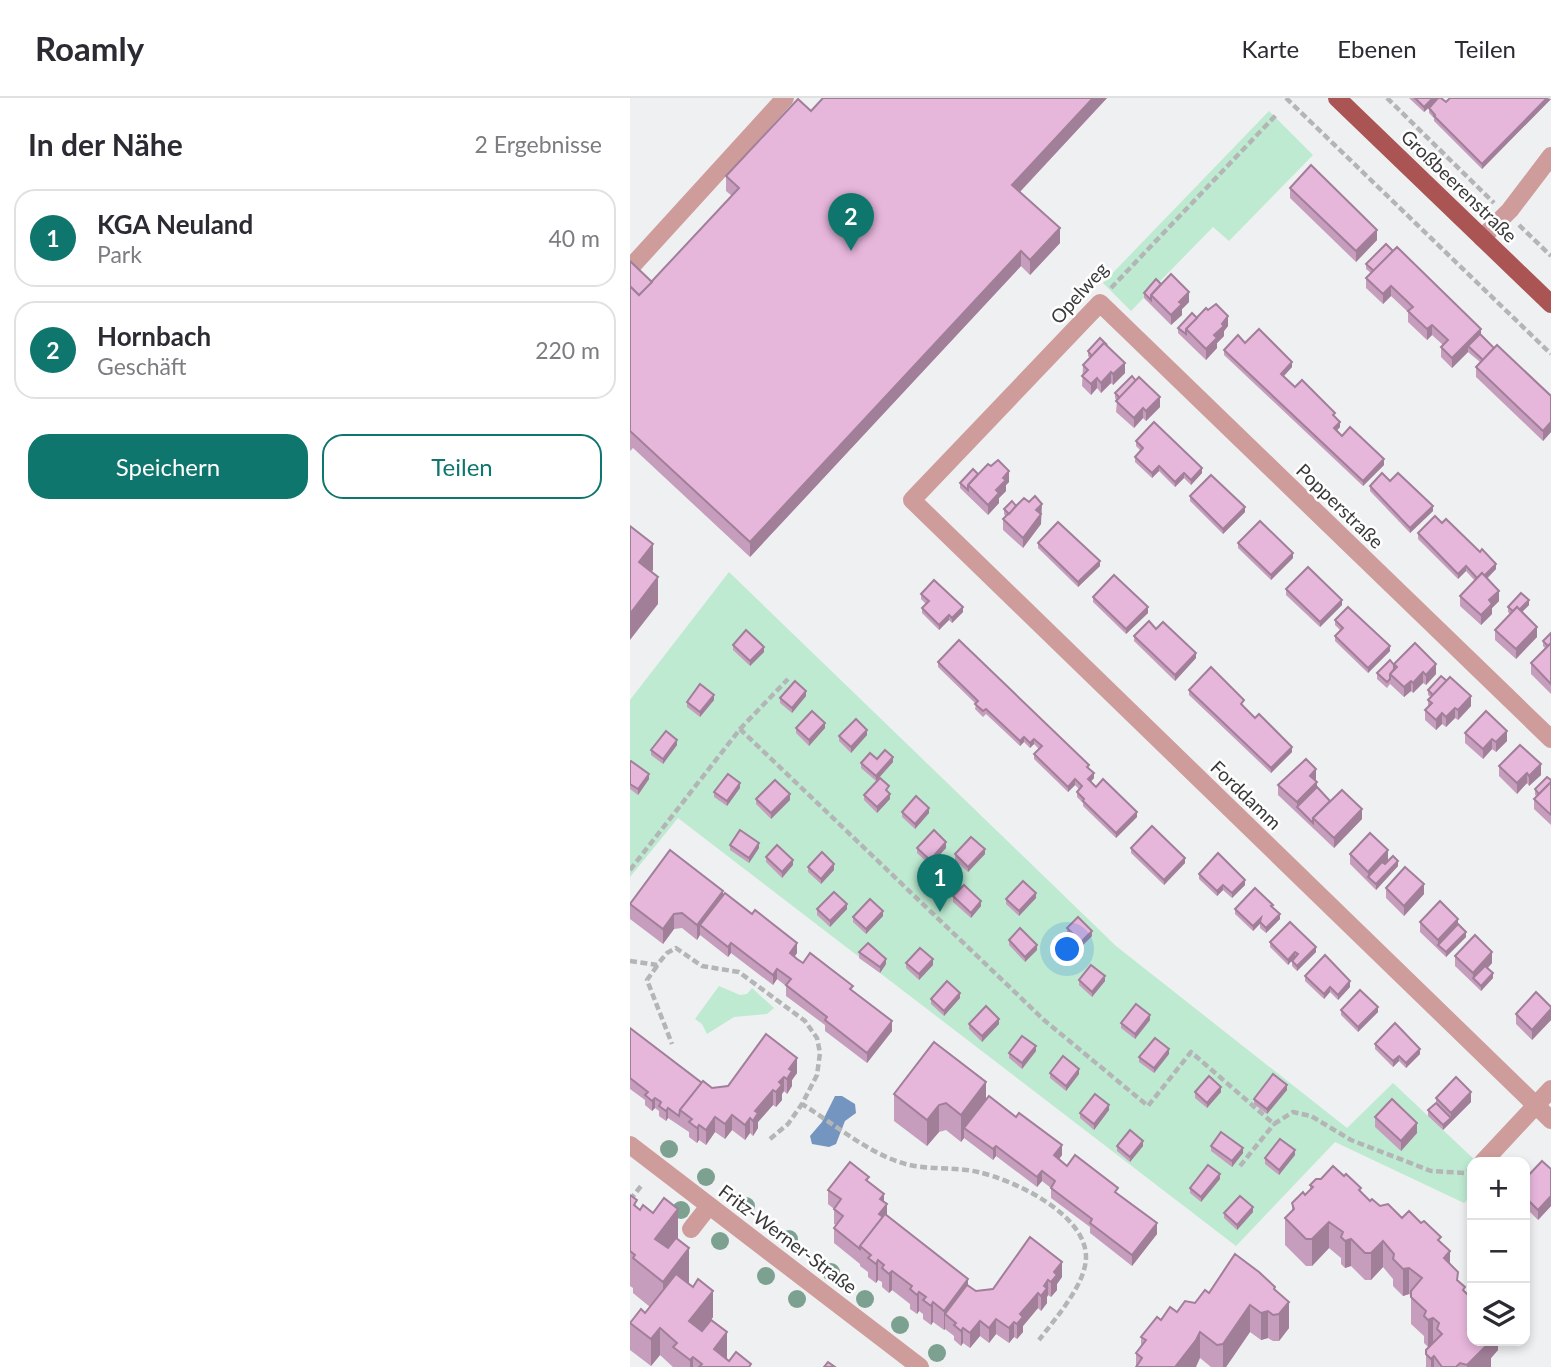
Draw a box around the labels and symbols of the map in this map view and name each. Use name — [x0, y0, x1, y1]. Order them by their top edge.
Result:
street label: Großbeerenstraße — [1397, 124, 1522, 247]
pin: 2 — [828, 193, 874, 251]
street label: Opelweg — [1045, 257, 1112, 328]
street label: Popperstraße — [1292, 458, 1389, 553]
street label: Forddamm — [1206, 755, 1286, 834]
pin: 1 — [917, 854, 963, 912]
your location — [1050, 932, 1084, 966]
street label: Fritz-Werner-Straße — [715, 1179, 862, 1298]

